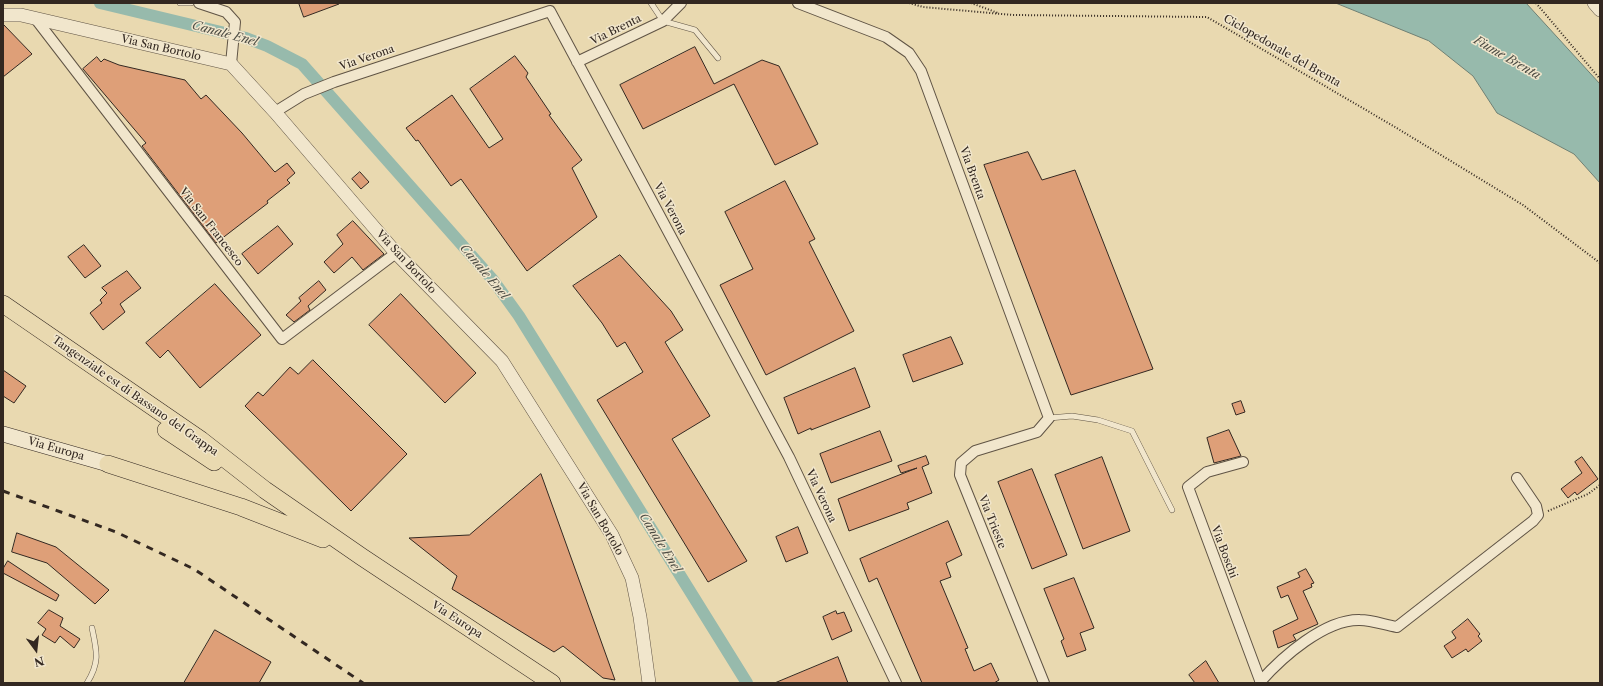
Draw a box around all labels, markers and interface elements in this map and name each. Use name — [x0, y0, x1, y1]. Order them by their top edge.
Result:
street label: Via Brenta — [588, 12, 644, 48]
street label: Ciclopedonale del Brenta — [1221, 12, 1343, 90]
water label: Canale Enel — [190, 18, 260, 50]
street label: Via San Bortolo — [120, 32, 202, 64]
water label: Fiume Brenta — [1471, 33, 1543, 83]
street label: Via Verona — [338, 42, 396, 74]
street label: Via Brenta — [956, 145, 988, 201]
street label: Via Verona — [651, 181, 689, 237]
street label: Via San Francesco — [176, 185, 246, 269]
street label: Via San Bortolo — [373, 228, 439, 296]
water label: Canale Enel — [457, 241, 511, 303]
street label: Tangenziale est di Bassano del Grappa — [49, 333, 221, 459]
street label: Via Europa — [26, 435, 86, 463]
street label: Via Verona — [803, 467, 839, 525]
street label: Via San Bortolo — [574, 480, 626, 558]
street label: Via Trieste — [975, 493, 1009, 551]
water label: Canale Enel — [636, 511, 684, 575]
street label: Via Boschi — [1208, 524, 1240, 580]
street label: Via Europa — [429, 599, 485, 641]
north arrow — [16, 630, 56, 670]
text: N — [33, 654, 46, 670]

